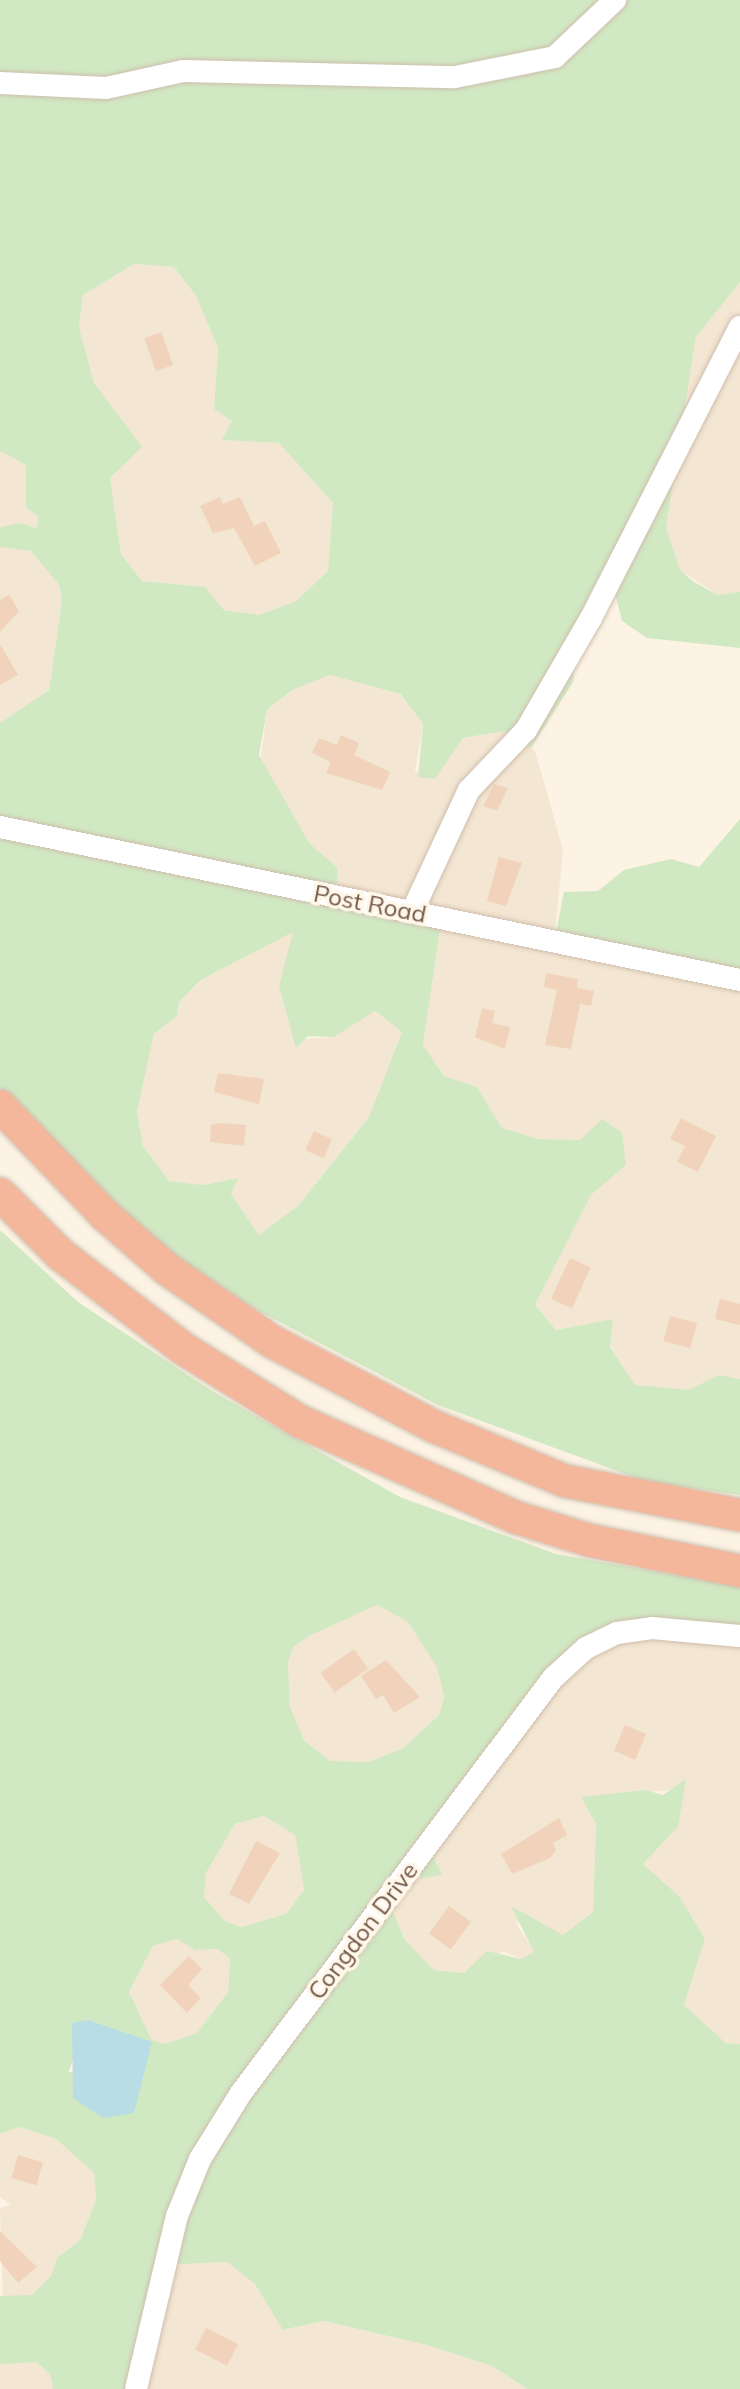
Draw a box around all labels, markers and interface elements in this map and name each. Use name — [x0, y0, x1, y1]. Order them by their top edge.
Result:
street label: Post Road — [311, 879, 429, 929]
street label: Congdon Drive — [302, 1857, 424, 2005]

